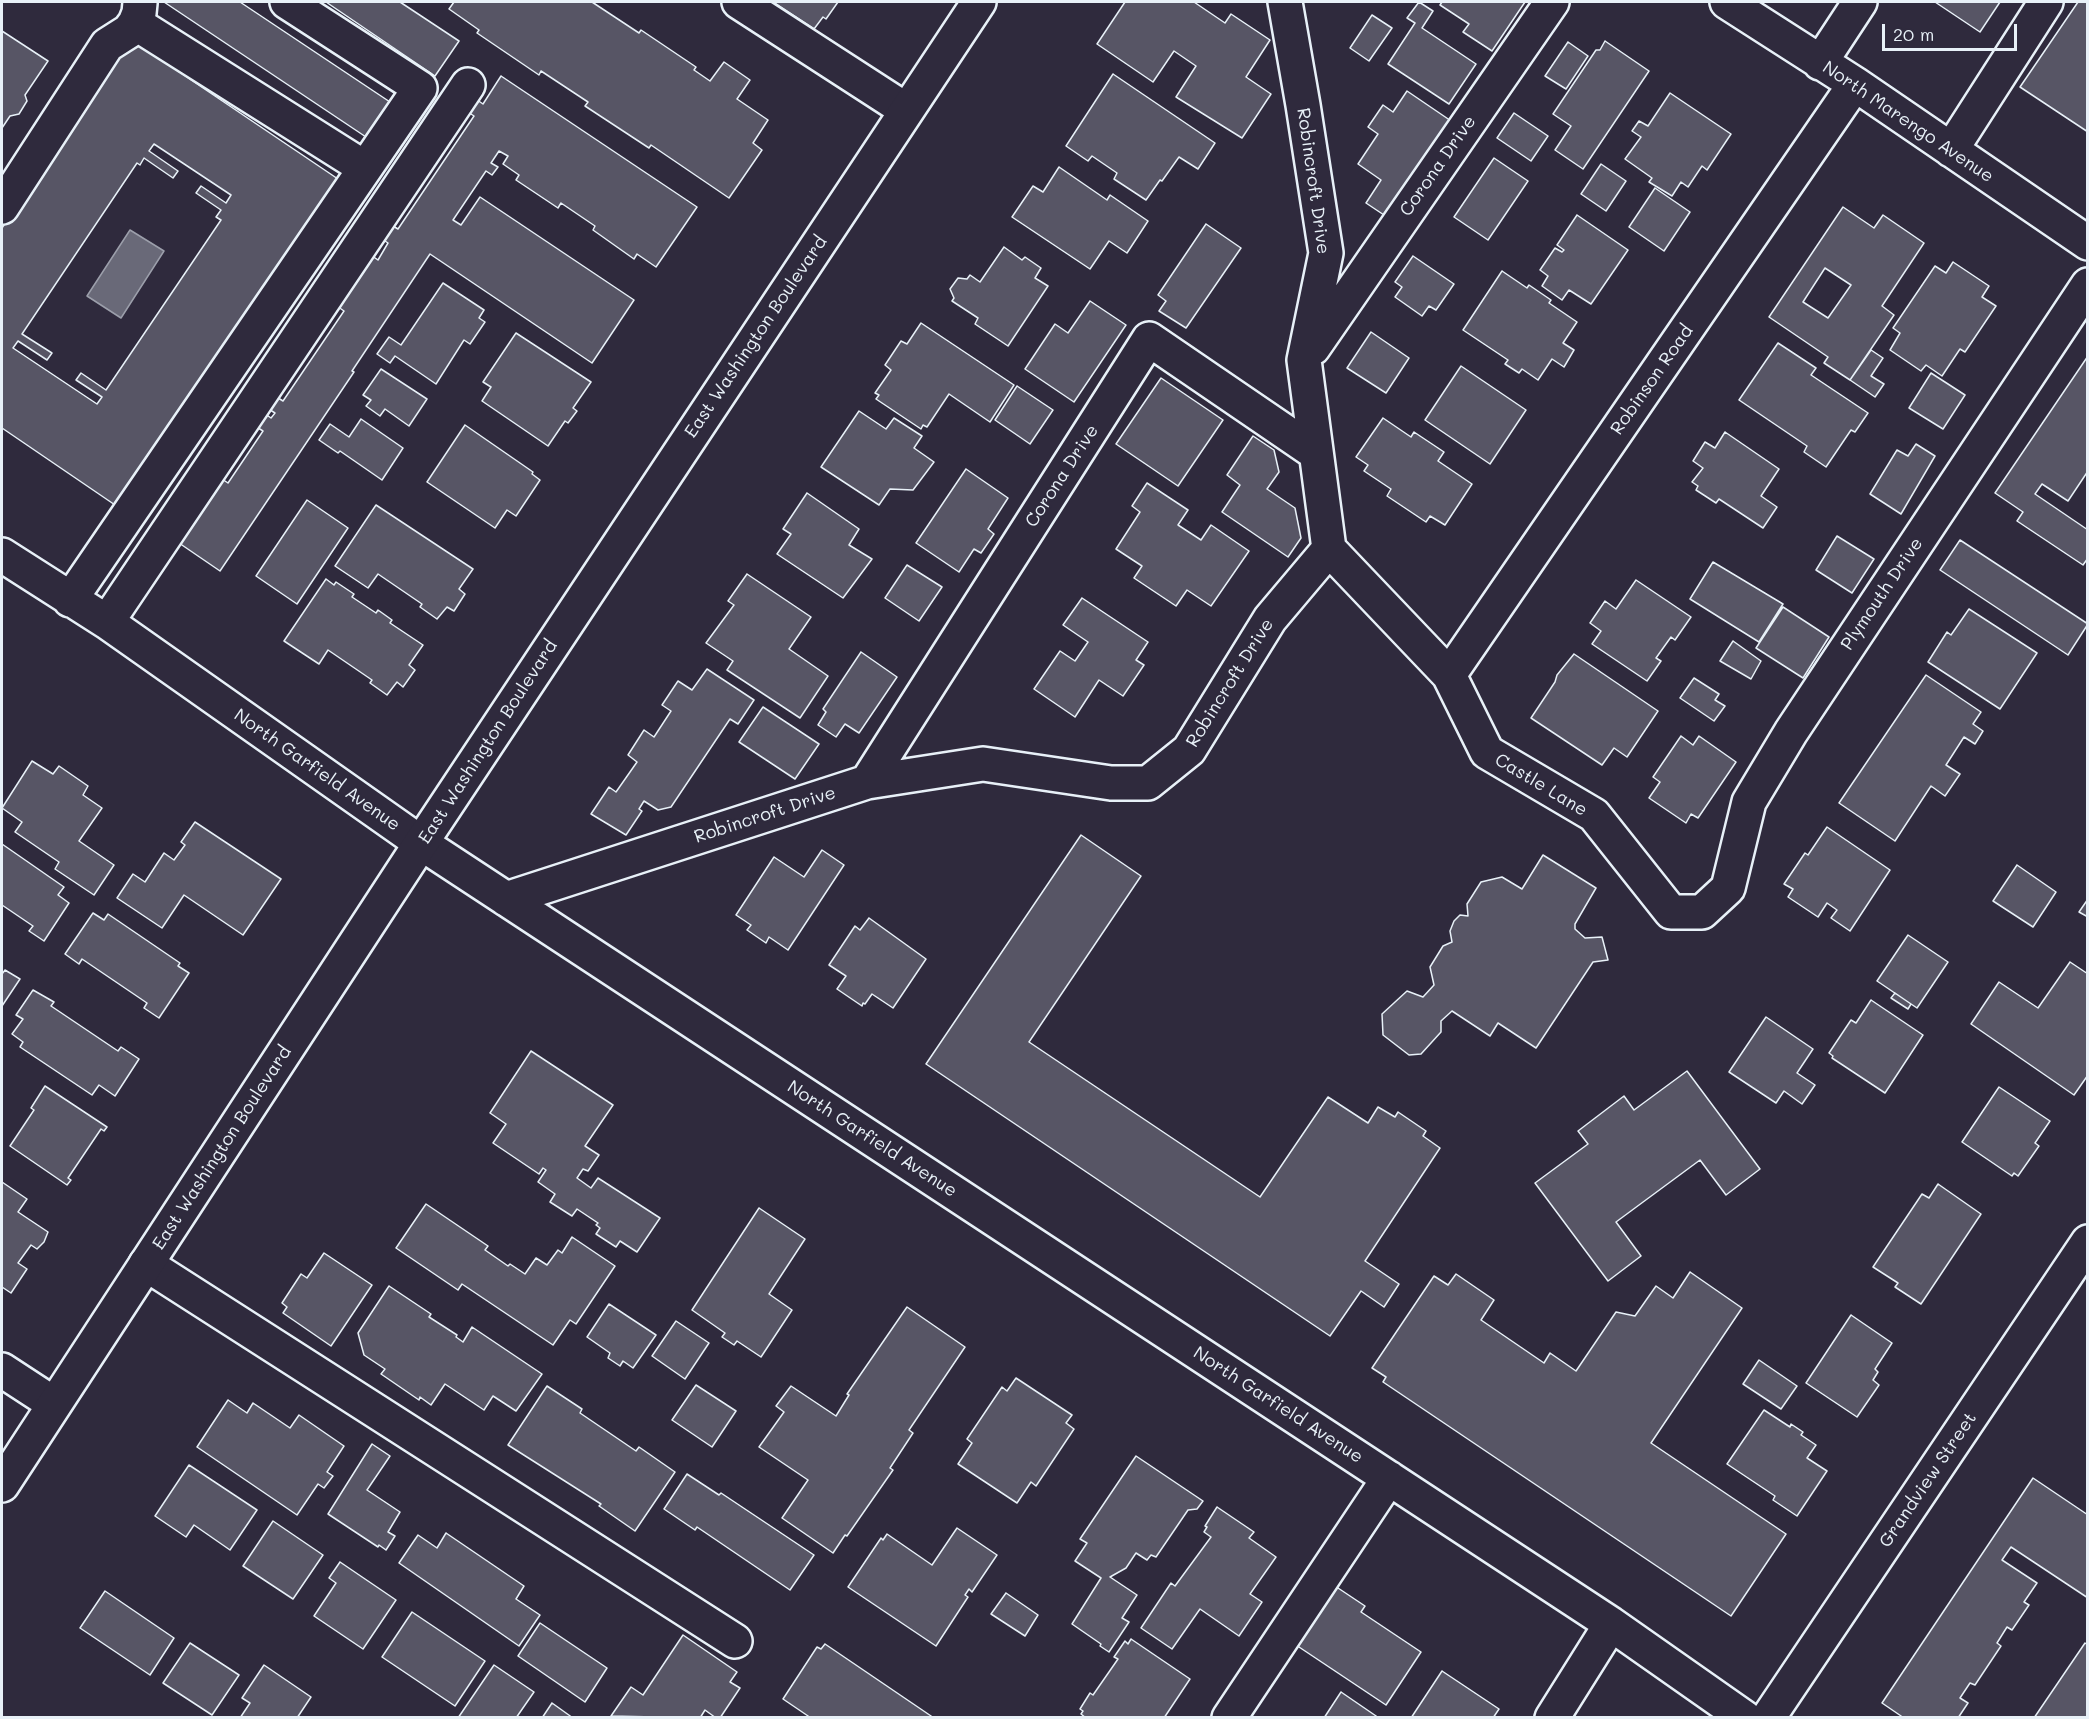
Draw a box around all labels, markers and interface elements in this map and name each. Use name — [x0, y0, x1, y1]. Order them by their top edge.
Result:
scale bar — [1885, 12, 2020, 50]
text: 20 m — [1893, 22, 1934, 46]
street label: North Marengo Avenue — [1818, 57, 1998, 187]
street label: Robincroft Drive — [1292, 106, 1334, 256]
street label: Corona Drive — [1395, 112, 1481, 220]
street label: East Washington Boulevard — [680, 232, 832, 442]
street label: Robinson Road — [1606, 321, 1698, 439]
street label: Corona Drive — [1021, 421, 1103, 531]
street label: Plymouth Drive — [1836, 534, 1928, 654]
street label: Robincroft Drive — [1182, 615, 1278, 751]
street label: East Washington Boulevard — [414, 636, 562, 848]
street label: North Garfield Avenue — [230, 704, 404, 836]
street label: Castle Lane — [1491, 749, 1591, 821]
street label: Robincroft Drive — [691, 782, 839, 848]
street label: East Washington Boulevard — [148, 1042, 296, 1254]
street label: North Garfield Avenue — [783, 1076, 961, 1202]
street label: North Garfield Avenue — [1189, 1342, 1367, 1468]
street label: Grandview Street — [1875, 1408, 1981, 1552]

